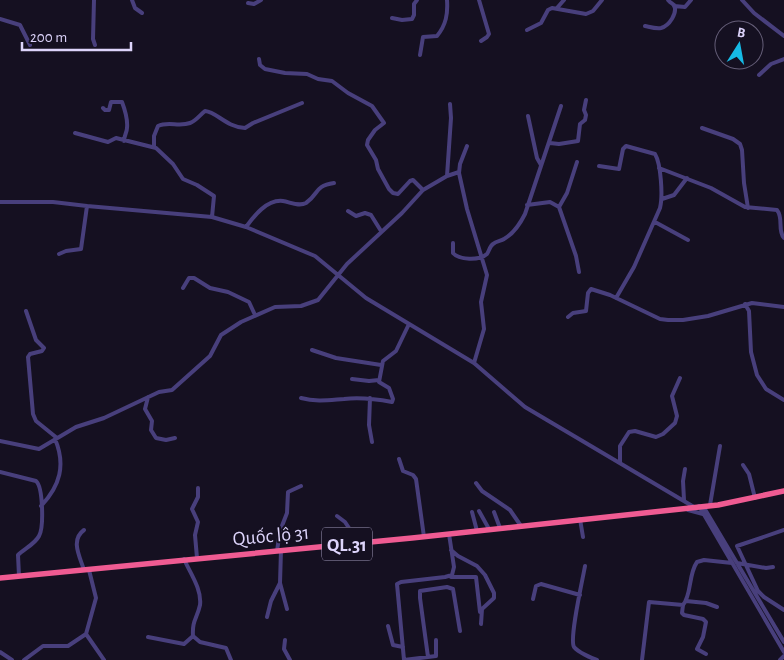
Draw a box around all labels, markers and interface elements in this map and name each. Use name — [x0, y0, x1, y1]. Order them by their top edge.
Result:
scale bar — [22, 20, 131, 52]
north arrow — [714, 20, 764, 70]
text: B — [736, 26, 747, 41]
text: 200 m — [30, 30, 67, 45]
street label: Quốc lộ 31 — [232, 523, 310, 549]
road number: QL.31 — [322, 528, 372, 560]

